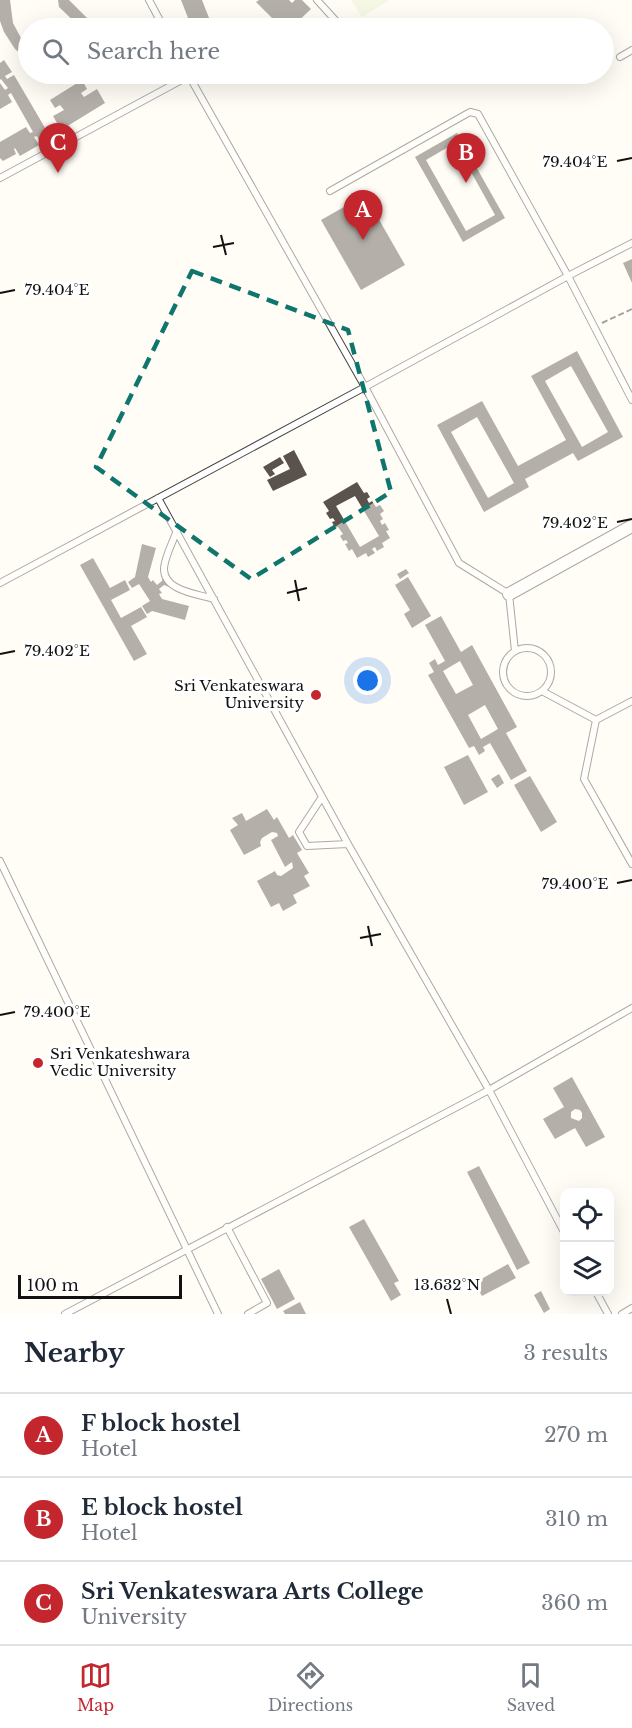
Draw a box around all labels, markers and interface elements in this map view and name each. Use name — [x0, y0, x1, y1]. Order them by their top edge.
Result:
search box — [18, 18, 614, 84]
icon: search — [39, 35, 72, 68]
text: Search here — [87, 38, 220, 65]
pin: C — [38, 124, 78, 173]
pin: B — [446, 134, 486, 183]
text: 79.404°E — [543, 152, 608, 171]
pin: A — [344, 190, 382, 240]
text: 79.404°E — [25, 280, 90, 299]
text: 79.402°E — [542, 513, 608, 532]
text: 79.402°E — [24, 641, 90, 660]
your location — [353, 666, 382, 695]
place label: Sri Venkateswara University — [174, 676, 305, 712]
marker: Sri Venkateswara University — [309, 688, 323, 702]
text: 79.400°E — [541, 874, 609, 893]
text: 79.400°E — [23, 1002, 91, 1021]
place label: Sri Venkateshwara Vedic University — [49, 1044, 191, 1080]
marker: Sri Venkateshwara Vedic University — [31, 1056, 45, 1070]
map controls — [560, 1188, 614, 1296]
button: locate — [560, 1188, 614, 1242]
button: layers — [560, 1242, 614, 1296]
scale bar — [18, 1272, 182, 1300]
text: 100 m — [27, 1275, 79, 1295]
text: 13.632°N — [414, 1275, 480, 1294]
text: Nearby — [24, 1337, 125, 1369]
text: 3 results — [524, 1341, 608, 1365]
text: F block hostel — [81, 1410, 241, 1437]
text: A — [35, 1423, 52, 1447]
text: 270 m — [544, 1423, 608, 1447]
text: Hotel — [81, 1437, 138, 1461]
text: E block hostel — [81, 1494, 243, 1521]
text: B — [36, 1507, 51, 1531]
text: 310 m — [545, 1507, 608, 1531]
text: Hotel — [81, 1521, 138, 1545]
text: Sri Venkateswara Arts College — [81, 1578, 424, 1605]
text: C — [35, 1591, 52, 1615]
text: 360 m — [541, 1591, 608, 1615]
text: University — [81, 1605, 187, 1629]
tab: Map — [77, 1659, 114, 1715]
tab: Directions — [268, 1659, 353, 1715]
tab: Saved — [507, 1659, 555, 1715]

